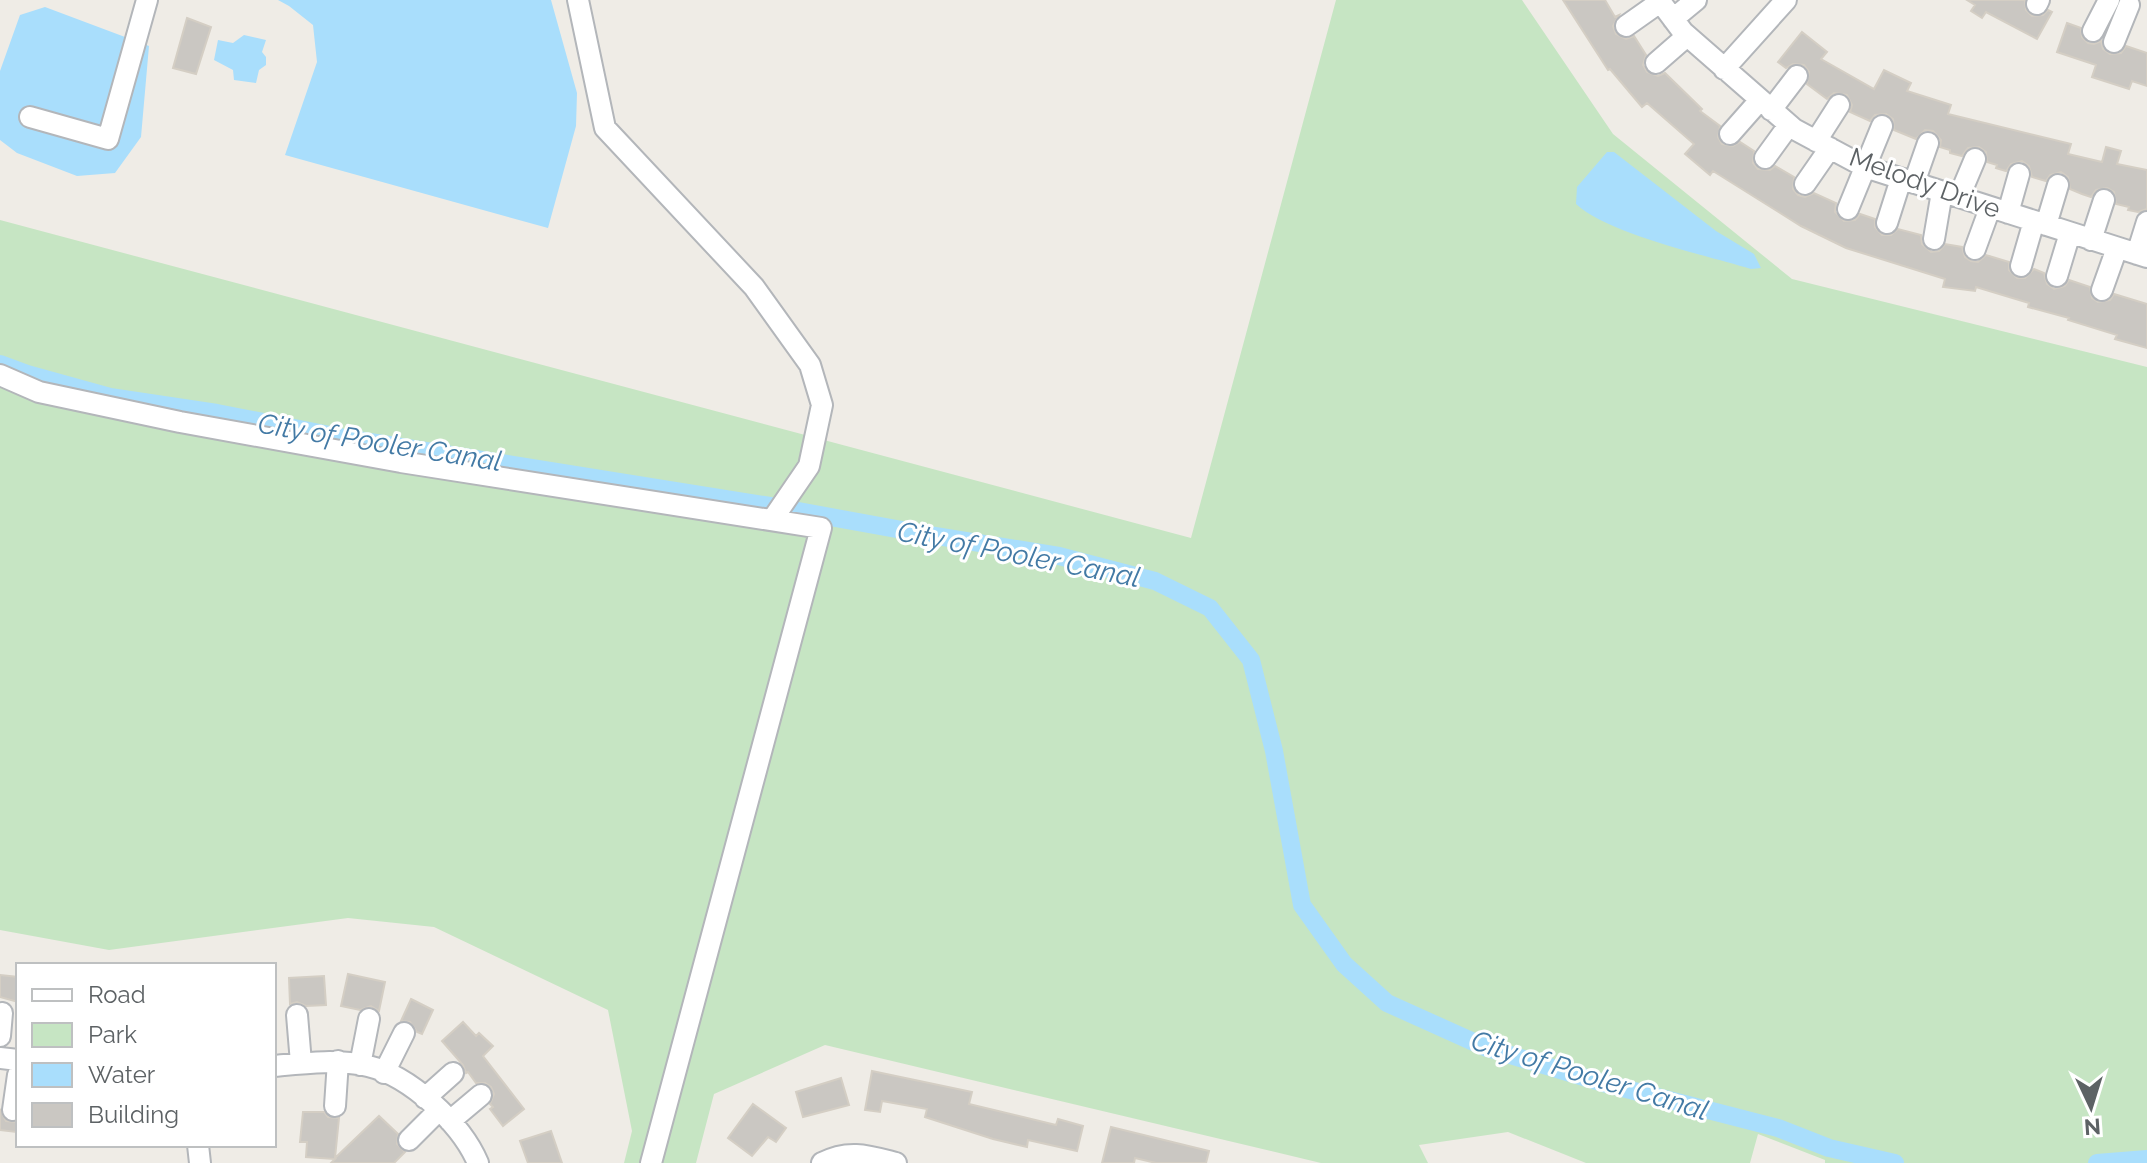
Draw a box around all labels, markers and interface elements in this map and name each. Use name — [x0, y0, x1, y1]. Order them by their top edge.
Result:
street label: Melody Drive — [1845, 142, 2005, 224]
water label: City of Pooler Canal — [256, 407, 504, 478]
water label: City of Pooler Canal — [895, 515, 1143, 594]
legend — [16, 963, 276, 1147]
text: Road — [88, 980, 146, 1009]
text: Park — [88, 1020, 137, 1049]
water label: City of Pooler Canal — [1467, 1024, 1713, 1127]
text: Water — [88, 1060, 156, 1089]
north arrow — [2051, 1067, 2131, 1147]
text: Building — [88, 1100, 179, 1129]
text: N — [2083, 1113, 2102, 1141]

